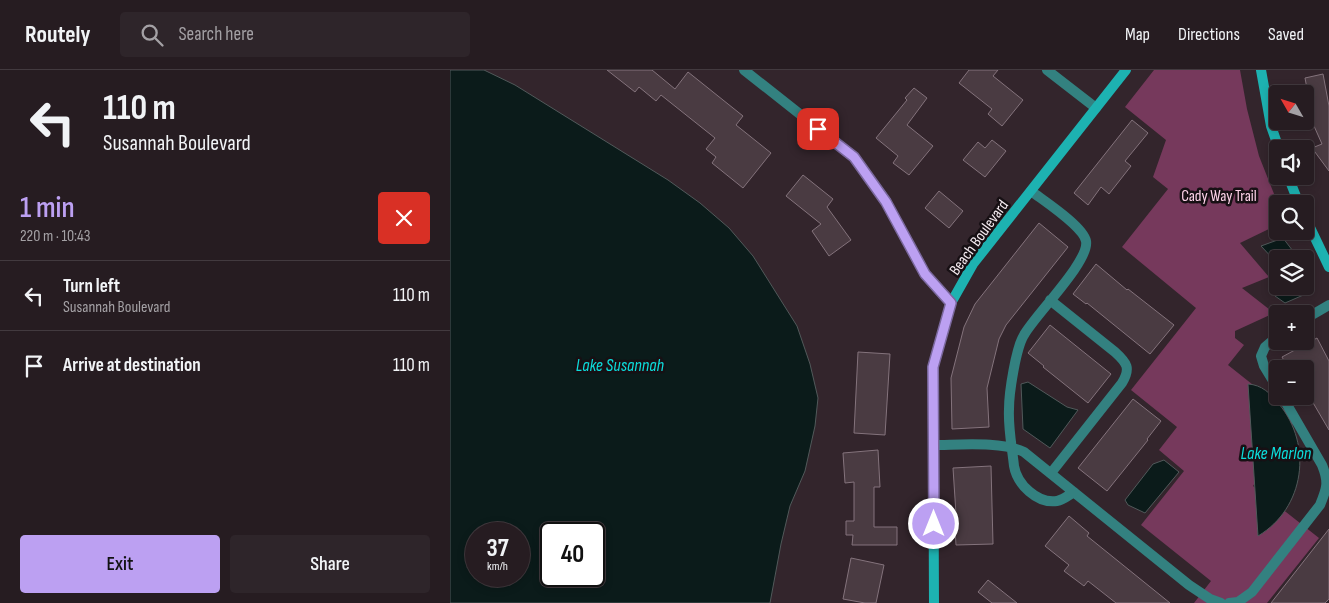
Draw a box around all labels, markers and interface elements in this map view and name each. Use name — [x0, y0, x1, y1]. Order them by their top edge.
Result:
search box — [120, 12, 470, 57]
text: Routely — [25, 20, 90, 49]
icon: search — [138, 21, 166, 49]
text: Search here — [178, 23, 254, 46]
text: Map — [1125, 24, 1150, 45]
text: Directions — [1178, 24, 1240, 45]
text: Saved — [1268, 24, 1304, 45]
north arrow — [1269, 85, 1314, 130]
map controls — [1269, 85, 1314, 405]
text: 110 m — [103, 87, 176, 130]
icon: left — [20, 90, 85, 155]
pin — [797, 108, 839, 150]
icon: arrive — [804, 115, 832, 143]
text: Susannah Boulevard — [103, 130, 251, 157]
button: sound — [1269, 140, 1314, 185]
park label: Cady Way Trail — [1181, 187, 1257, 206]
text: 1 min — [20, 190, 75, 226]
button: close — [378, 192, 430, 244]
button: search — [1269, 195, 1314, 240]
street label: Beach Boulevard — [946, 197, 1013, 279]
text: 220 m · 10:43 — [20, 227, 90, 246]
button: layers — [1269, 250, 1314, 295]
text: Turn left — [63, 275, 120, 298]
icon: left — [20, 282, 48, 310]
text: 110 m — [393, 284, 430, 307]
text: Susannah Boulevard — [63, 298, 171, 317]
button: + — [1269, 305, 1314, 350]
icon: arrive — [20, 352, 48, 380]
text: Arrive at destination — [63, 354, 201, 377]
text: 110 m — [393, 354, 430, 377]
water label: Lake Susannah — [576, 355, 665, 376]
button: − — [1269, 360, 1314, 405]
water label: Lake Marlon — [1241, 443, 1312, 464]
position arrow — [907, 497, 959, 549]
speed limit sign: 40 — [540, 522, 605, 587]
text: 37 — [486, 533, 509, 564]
button: Exit — [20, 535, 220, 593]
button: Share — [230, 535, 430, 593]
text: km/h — [487, 559, 508, 574]

